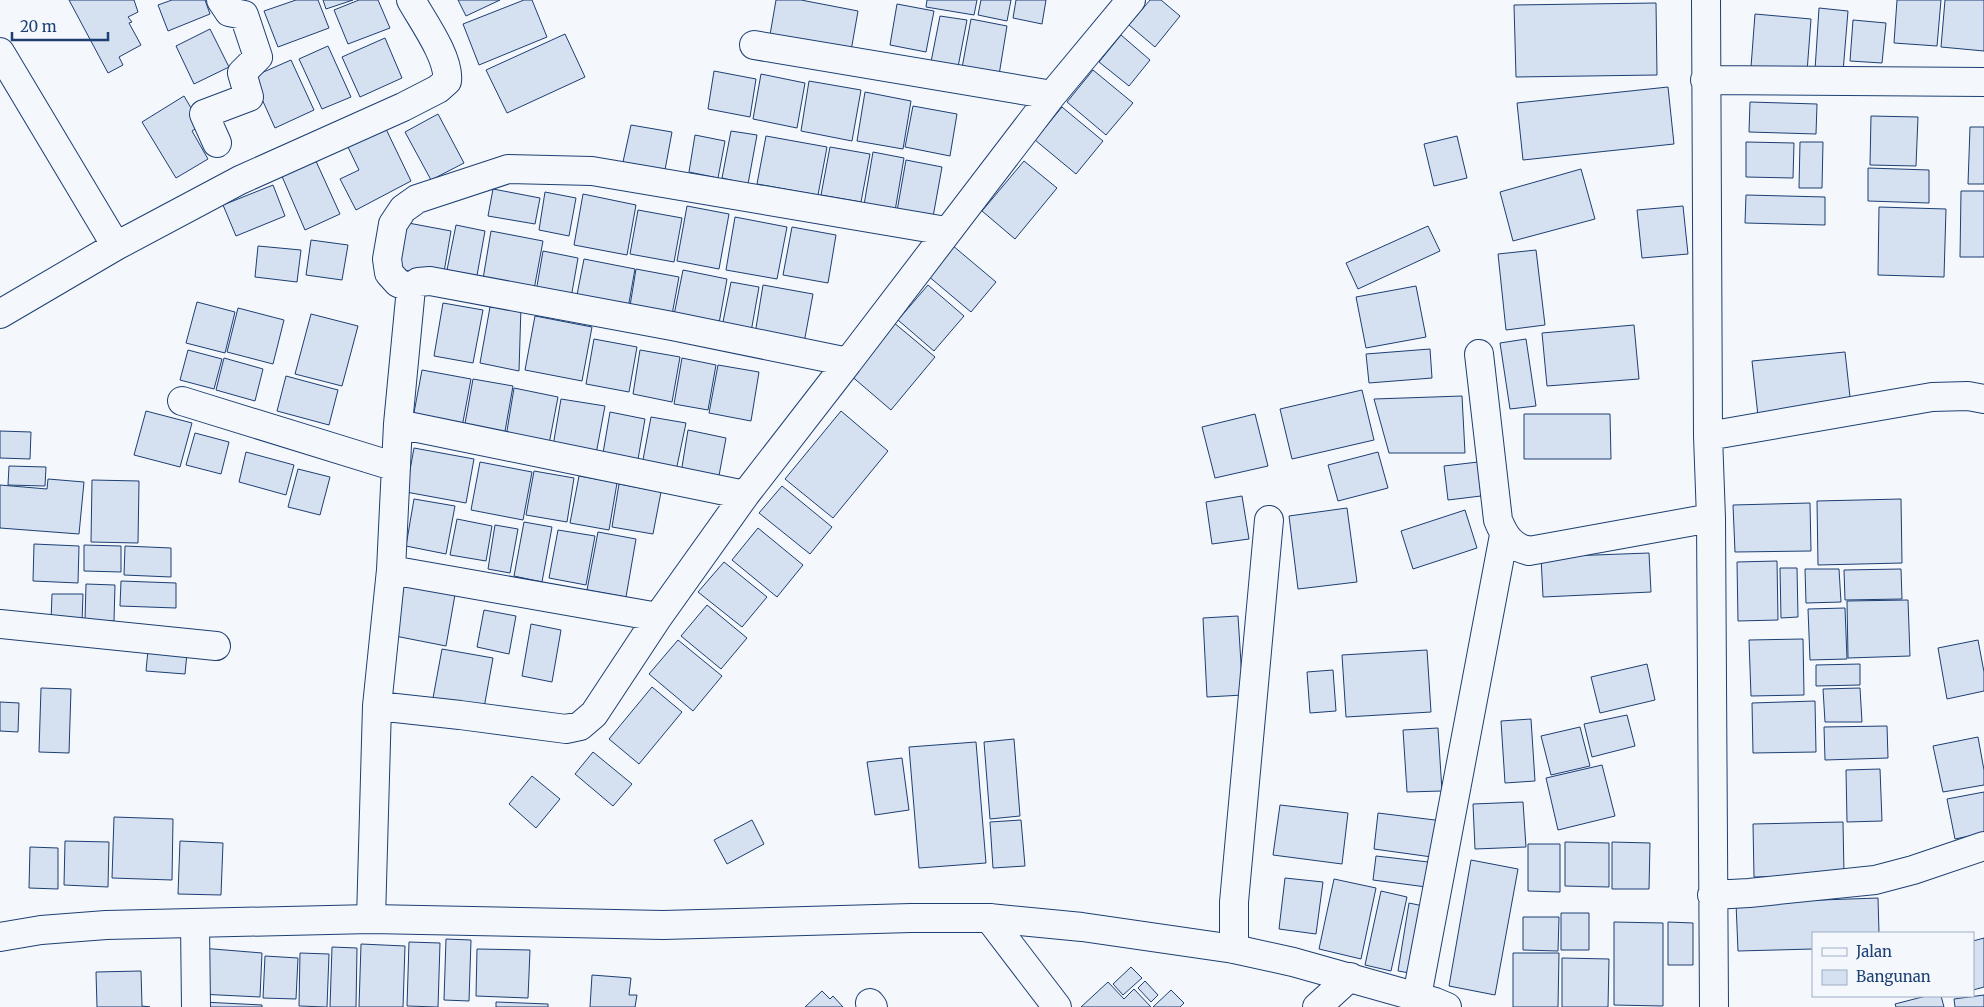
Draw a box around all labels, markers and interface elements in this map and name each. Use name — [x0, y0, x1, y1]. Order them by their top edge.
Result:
scale bar — [12, 10, 109, 42]
text: 20 m — [20, 17, 57, 36]
legend — [1812, 932, 1974, 997]
text: Jalan — [1855, 942, 1892, 961]
text: Bangunan — [1856, 967, 1931, 986]

